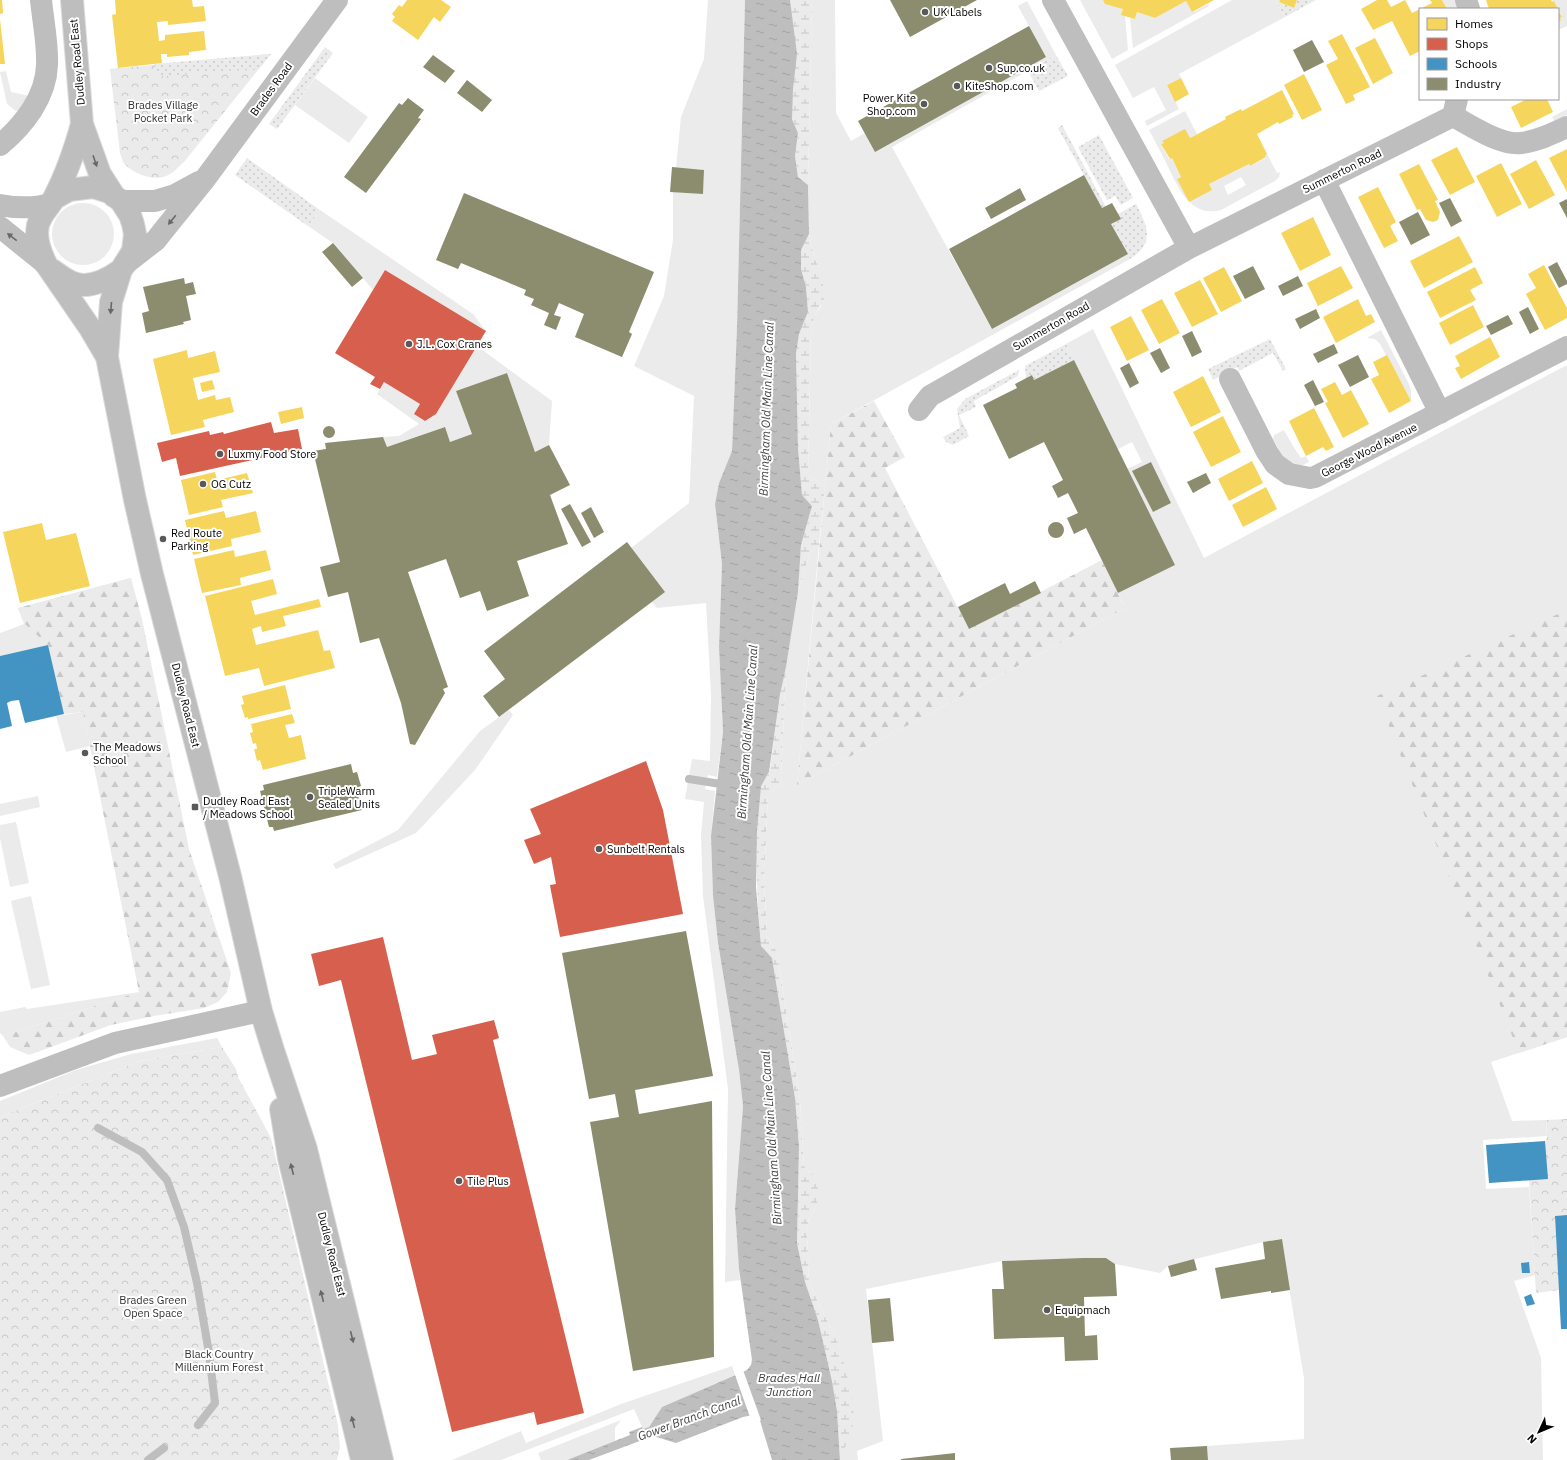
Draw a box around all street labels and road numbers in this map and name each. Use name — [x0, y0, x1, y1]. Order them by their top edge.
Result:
street label: Dudley Road East — [66, 18, 88, 106]
street label: Brades Road — [247, 60, 295, 118]
street label: Summerton Road — [1300, 146, 1384, 196]
street label: Summerton Road — [1010, 298, 1092, 354]
street label: George Wood Avenue — [1319, 420, 1419, 480]
street label: Dudley Road East — [169, 661, 203, 749]
street label: Dudley Road East — [315, 1210, 349, 1298]

